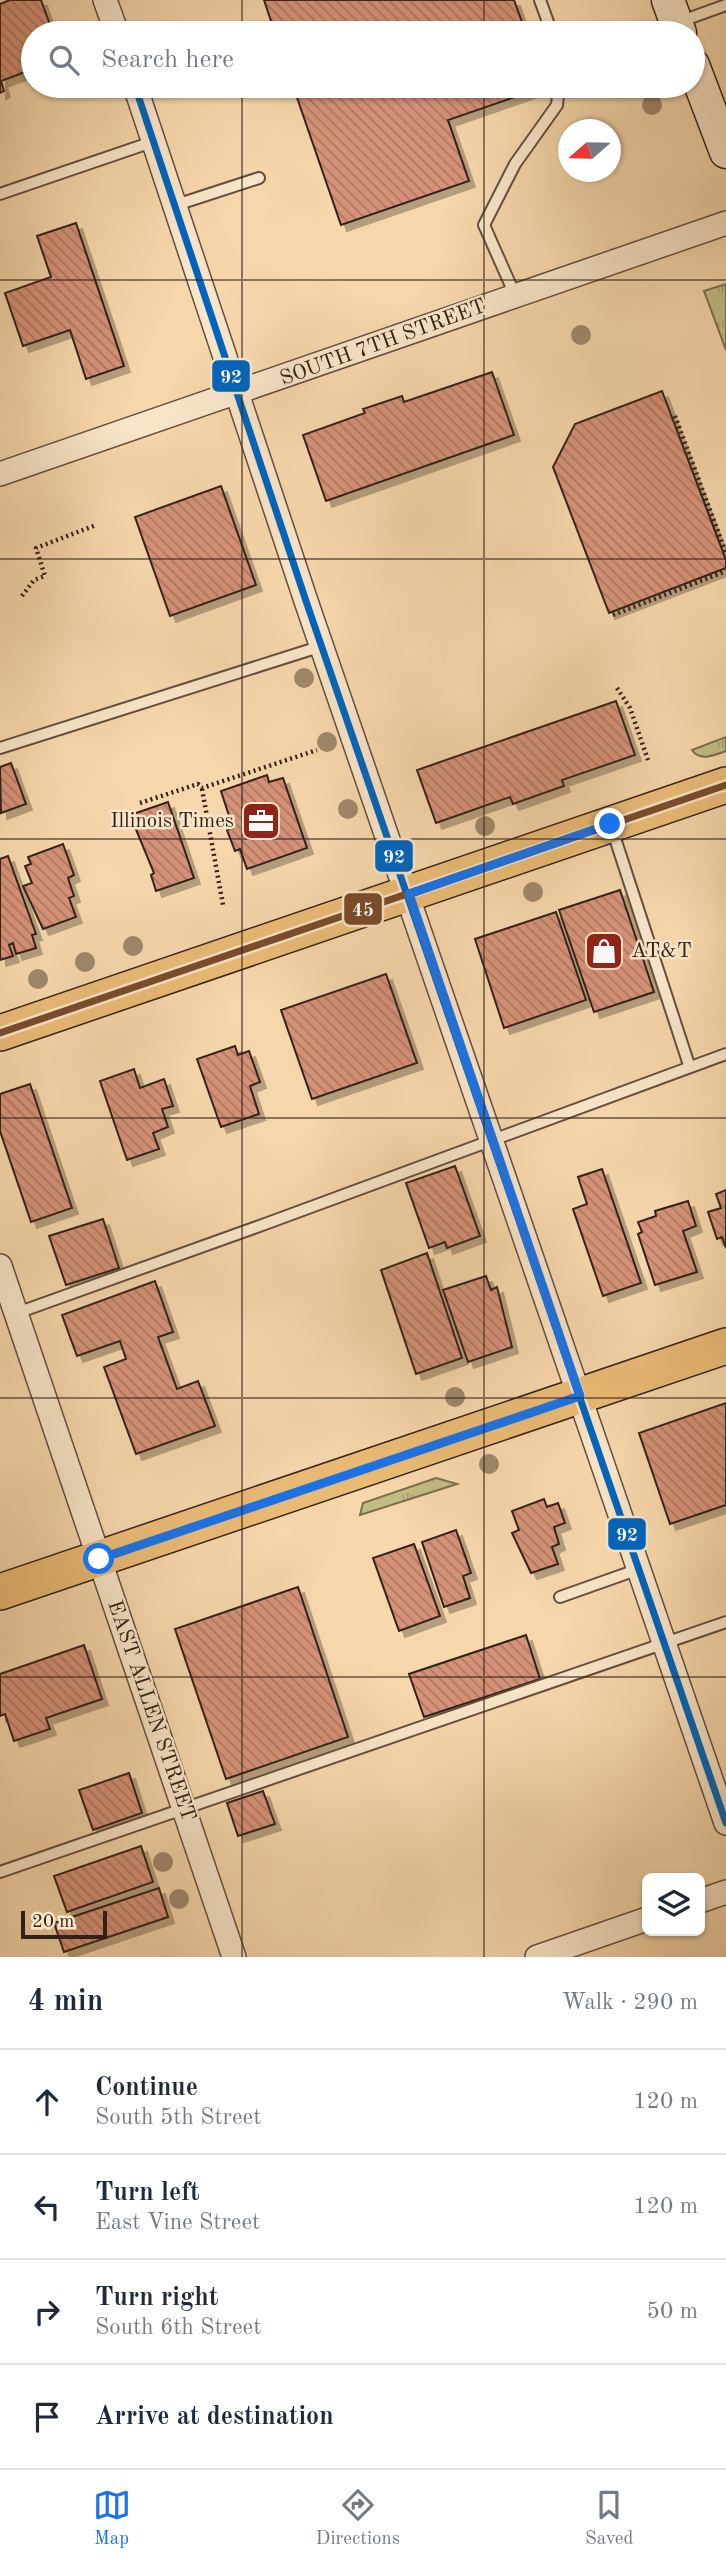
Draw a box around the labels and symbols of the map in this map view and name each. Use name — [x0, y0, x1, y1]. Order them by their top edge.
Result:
north arrow — [558, 119, 621, 182]
street label: SOUTH 7TH STREET — [277, 296, 489, 390]
line badge: 92 — [211, 359, 251, 393]
text: 92 — [220, 369, 242, 388]
office icon: Illinois Times — [240, 800, 282, 842]
route end — [594, 808, 625, 839]
place label: Illinois Times — [110, 811, 234, 832]
line badge: 92 — [374, 839, 414, 873]
text: 92 — [383, 849, 405, 868]
line badge: 45 — [343, 892, 383, 926]
text: 45 — [352, 902, 374, 921]
shop icon: AT&T — [583, 930, 625, 972]
place label: AT&T — [631, 941, 692, 962]
line badge: 92 — [607, 1517, 647, 1551]
text: 92 — [616, 1527, 638, 1546]
route start — [83, 1543, 114, 1574]
street label: EAST ALLEN STREET — [103, 1598, 199, 1824]
scale bar — [21, 1908, 107, 1940]

